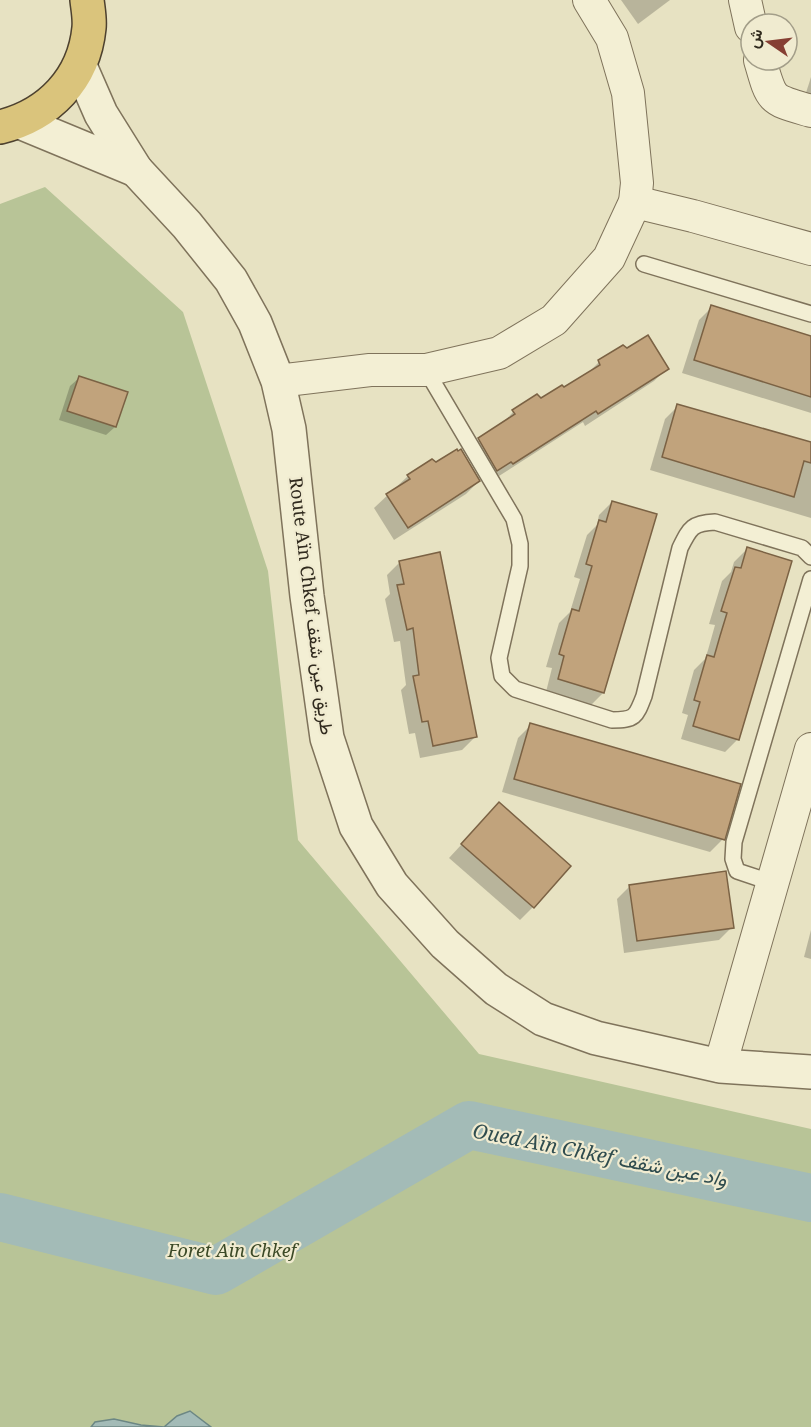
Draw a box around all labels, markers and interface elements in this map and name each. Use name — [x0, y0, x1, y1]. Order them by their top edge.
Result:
north arrow — [739, 12, 799, 72]
text: ش — [741, 26, 767, 50]
street label: Route Aïn Chkef طريق عين شقف — [284, 476, 340, 736]
water label: Oued Aïn Chkef واد عين شقف — [471, 1117, 730, 1192]
park label: Foret Ain Chkef — [167, 1238, 300, 1262]

